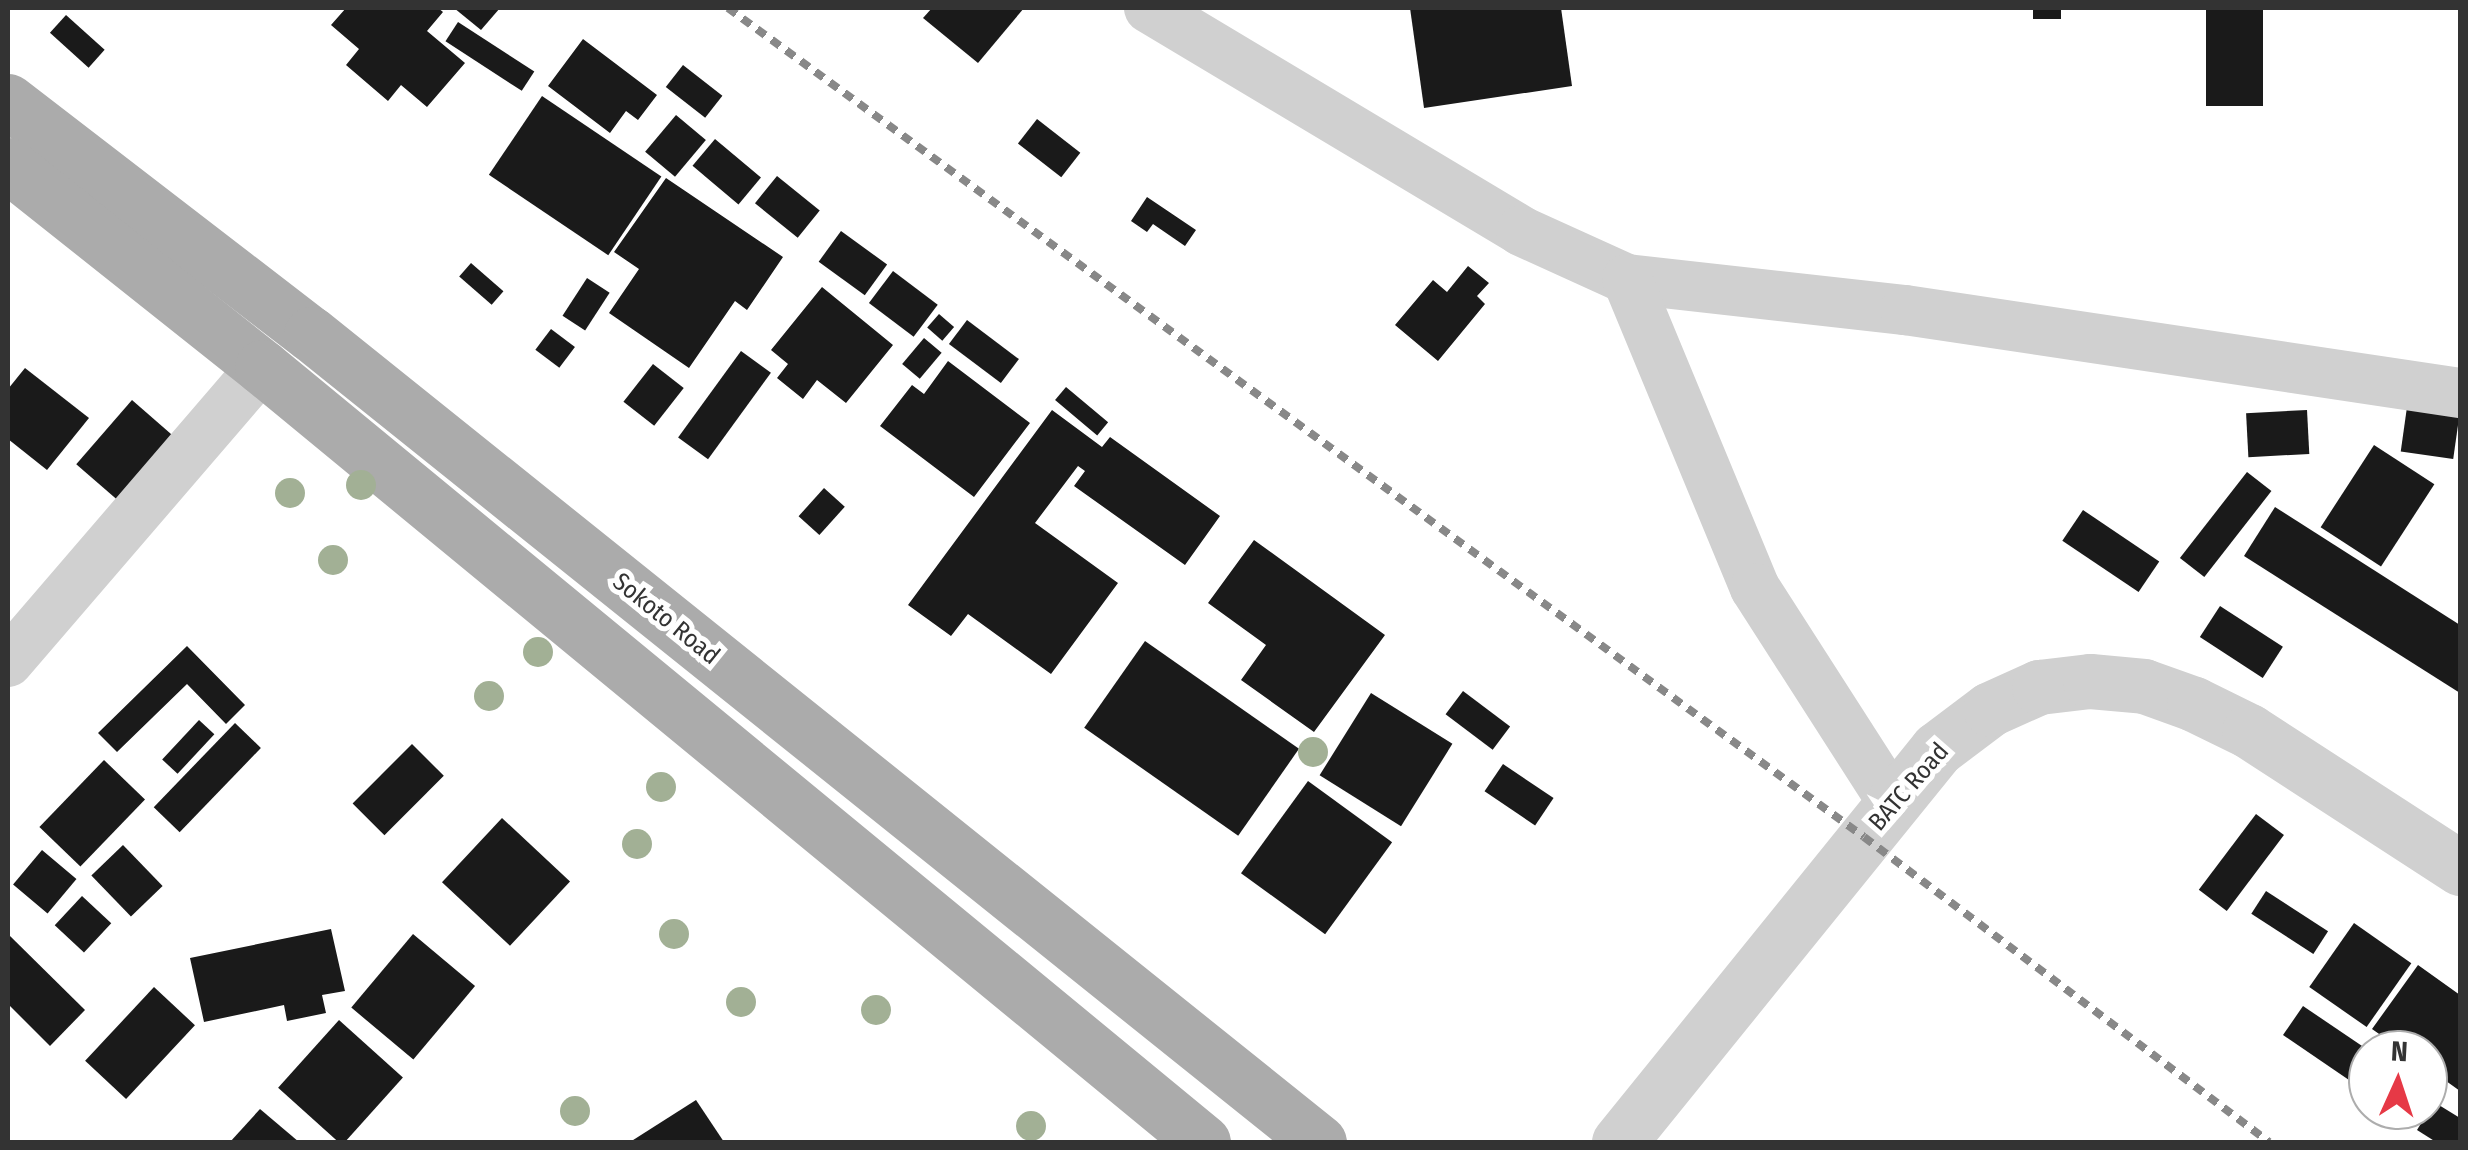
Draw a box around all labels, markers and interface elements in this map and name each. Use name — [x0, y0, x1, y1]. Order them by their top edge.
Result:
street label: Sokoto Road — [607, 567, 725, 671]
street label: BATC Road — [1863, 737, 1955, 837]
north arrow — [2348, 1030, 2448, 1130]
text: N — [2390, 1035, 2409, 1068]

